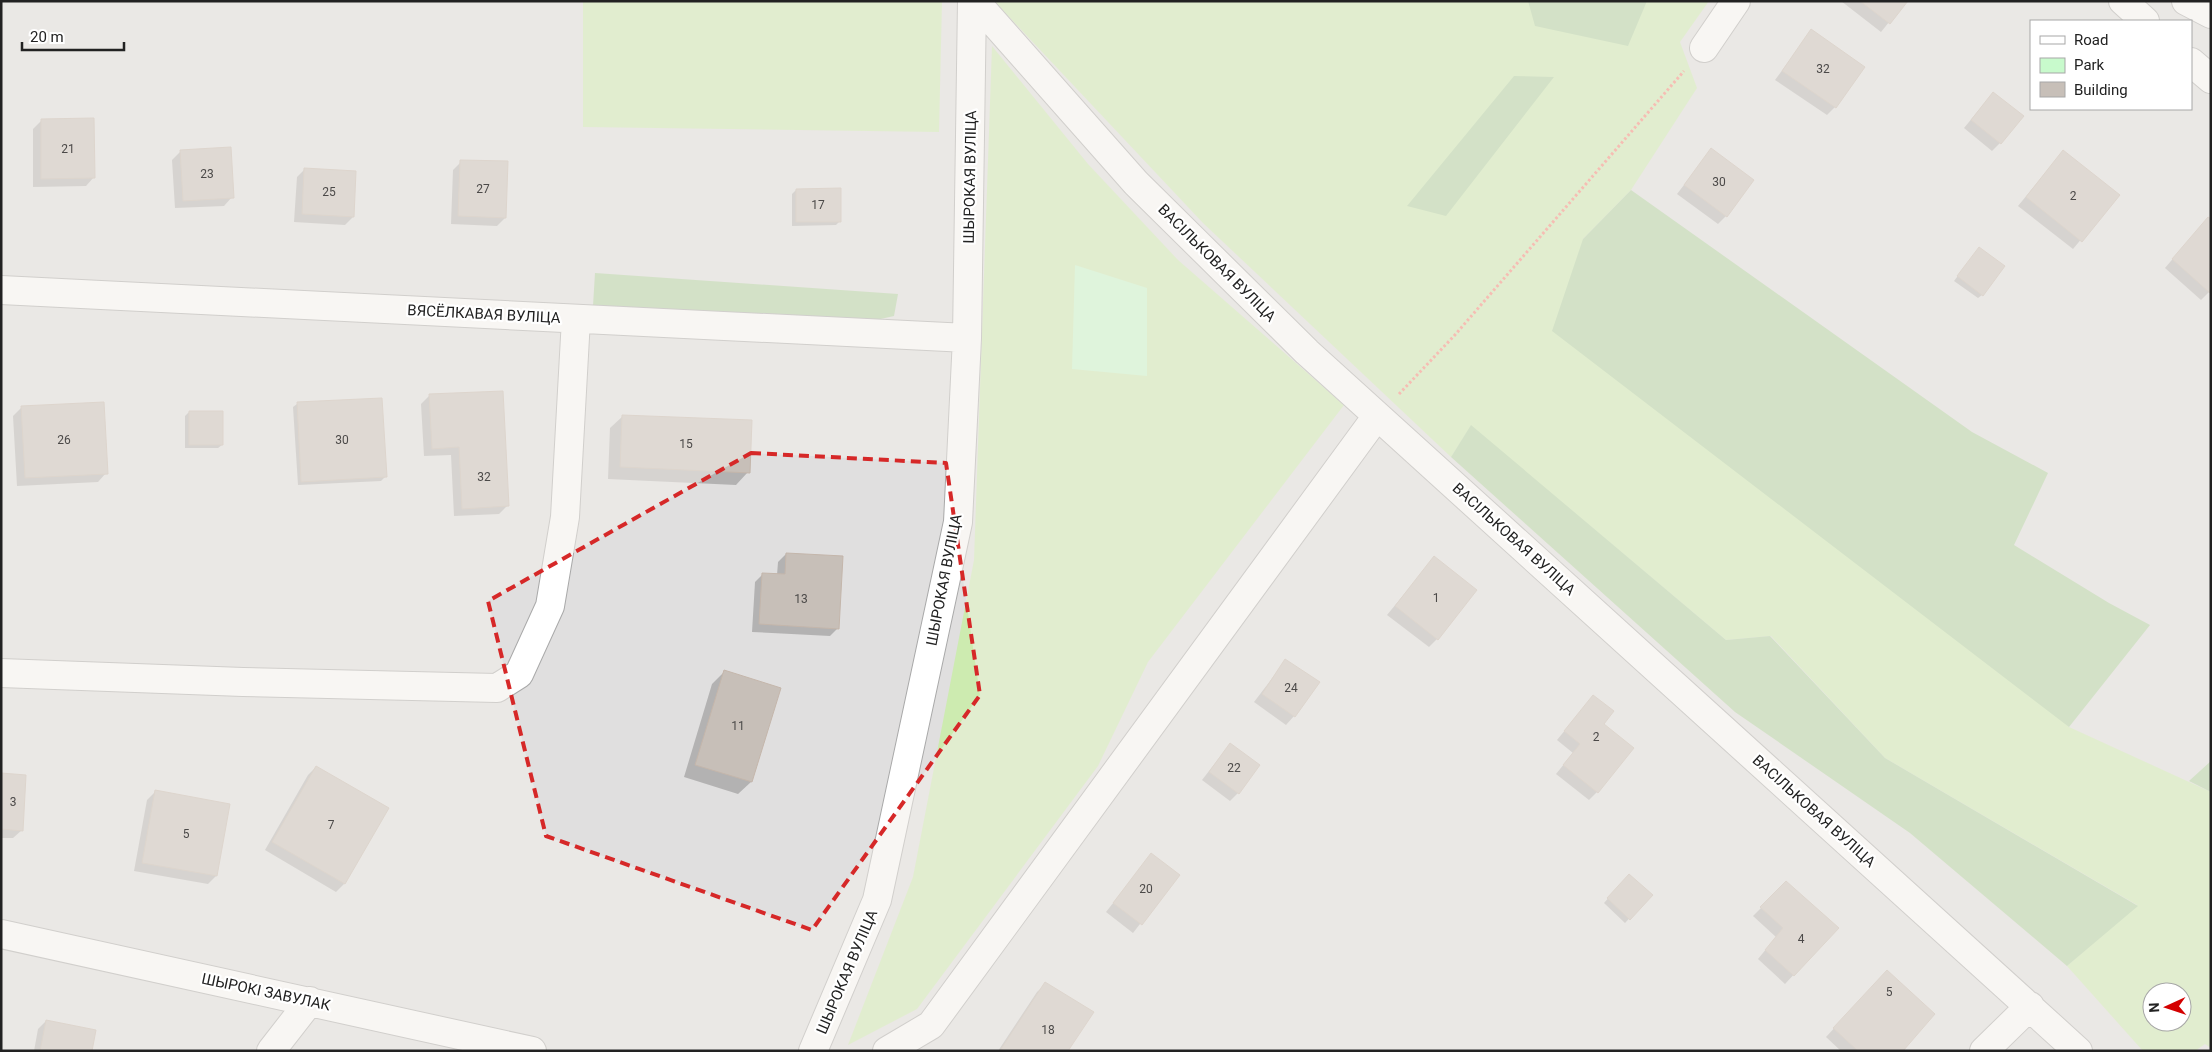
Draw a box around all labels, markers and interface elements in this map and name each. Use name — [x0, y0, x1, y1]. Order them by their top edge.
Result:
scale bar — [22, 20, 125, 52]
legend — [2030, 20, 2192, 110]
text: 20 m — [30, 28, 64, 46]
text: Road — [2074, 31, 2108, 49]
text: Park — [2074, 56, 2105, 74]
house number: 32 — [1816, 62, 1830, 76]
text: Building — [2074, 81, 2128, 99]
street label: ШЫРОКАЯ ВУЛІЦА — [960, 110, 980, 244]
house number: 21 — [61, 142, 75, 156]
house number: 23 — [200, 167, 214, 181]
house number: 30 — [1712, 175, 1726, 189]
house number: 27 — [476, 182, 490, 196]
house number: 25 — [322, 185, 336, 199]
house number: 2 — [2070, 189, 2077, 203]
house number: 17 — [811, 198, 825, 212]
street label: ВАСІЛЬКОВАЯ ВУЛІЦА — [1154, 200, 1280, 326]
street label: ВЯСЁЛКАВАЯ ВУЛІЦА — [407, 301, 561, 327]
house number: 26 — [57, 433, 71, 447]
house number: 30 — [335, 433, 349, 447]
house number: 15 — [679, 437, 693, 451]
house number: 32 — [477, 470, 491, 484]
street label: ВАСІЛЬКОВАЯ ВУЛІЦА — [1449, 479, 1579, 599]
street label: ШЫРОКАЯ ВУЛІЦА — [922, 513, 966, 647]
house number: 1 — [1433, 591, 1439, 605]
house number: 13 — [794, 592, 808, 606]
house number: 24 — [1284, 681, 1298, 695]
house number: 11 — [731, 719, 745, 733]
house number: 2 — [1593, 730, 1600, 744]
street label: ВАСІЛЬКОВАЯ ВУЛІЦА — [1749, 751, 1879, 871]
house number: 22 — [1227, 761, 1241, 775]
house number: 3 — [10, 795, 16, 809]
house number: 7 — [328, 818, 335, 832]
house number: 5 — [183, 827, 190, 841]
house number: 20 — [1139, 882, 1153, 896]
street label: ШЫРОКАЯ ВУЛІЦА — [813, 907, 881, 1037]
house number: 4 — [1798, 932, 1805, 946]
street label: ШЫРОКІ ЗАВУЛАК — [200, 970, 333, 1015]
north arrow — [2142, 982, 2192, 1032]
house number: 5 — [1886, 985, 1893, 999]
text: N — [2146, 1002, 2162, 1013]
house number: 18 — [1041, 1023, 1055, 1037]

